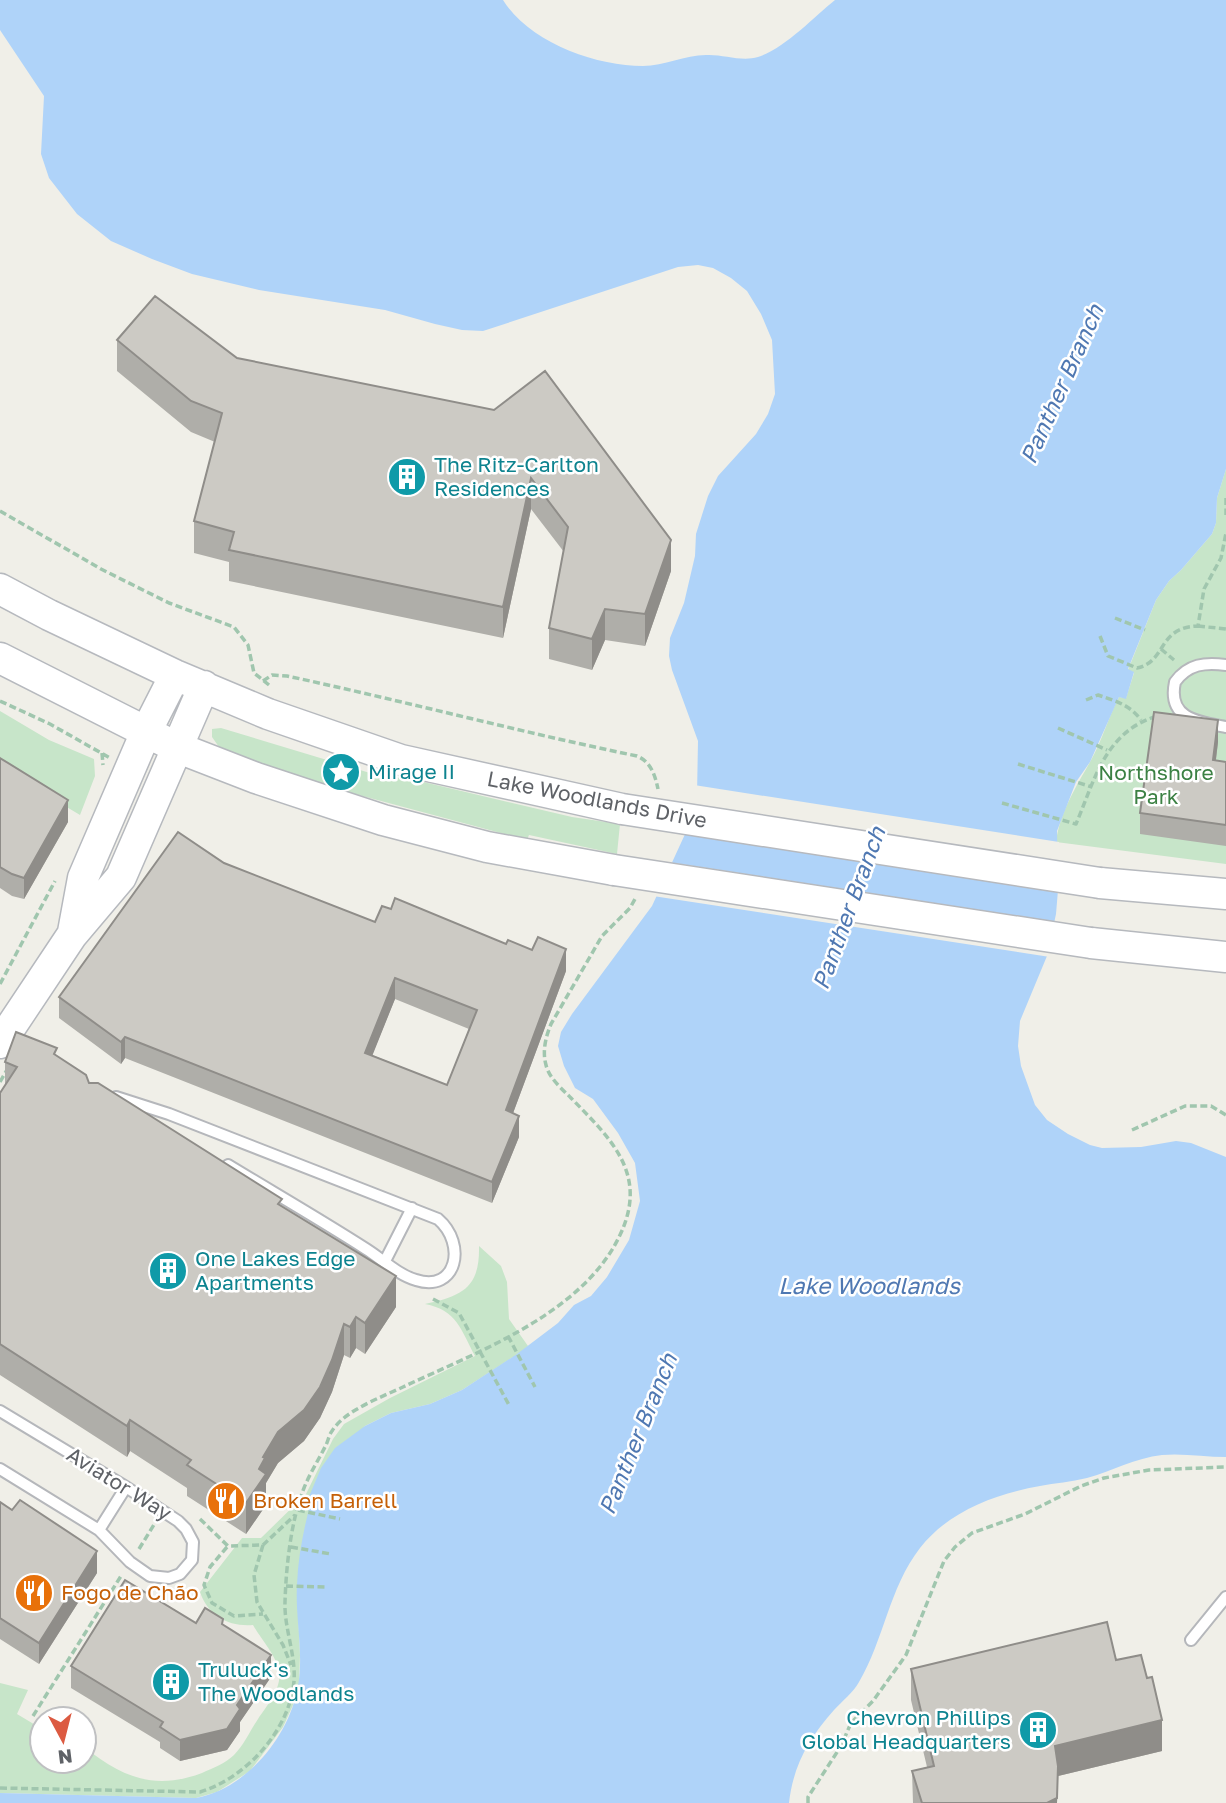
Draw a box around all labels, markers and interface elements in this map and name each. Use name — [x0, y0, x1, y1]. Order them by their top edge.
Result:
water label: Panther Branch — [1013, 299, 1109, 467]
place label: The Ritz-Carlton Residences — [434, 451, 599, 501]
building icon: The Ritz-Carlton Residences — [386, 456, 428, 498]
place icon: Mirage II — [320, 751, 362, 793]
place label: Mirage II — [368, 758, 455, 784]
park label: Northshore Park — [1098, 759, 1214, 809]
street label: Lake Woodlands Drive — [485, 765, 709, 833]
water label: Panther Branch — [806, 822, 891, 993]
place label: One Lakes Edge Apartments — [195, 1245, 356, 1295]
building icon: One Lakes Edge Apartments — [147, 1250, 189, 1292]
water label: Lake Woodlands — [778, 1271, 961, 1299]
water label: Panther Branch — [592, 1348, 682, 1518]
street label: Aviator Way — [62, 1441, 177, 1526]
restaurant icon: Broken Barrell — [205, 1480, 247, 1522]
place label: Broken Barrell — [253, 1487, 397, 1513]
restaurant icon: Fogo de Chão — [13, 1572, 55, 1614]
place label: Fogo de Chão — [61, 1579, 199, 1605]
place label: Truluck's The Woodlands — [198, 1656, 354, 1706]
building icon: Truluck's The Woodlands — [150, 1661, 192, 1703]
place label: Chevron Phillips Global Headquarters — [801, 1704, 1011, 1754]
north arrow — [28, 1705, 98, 1775]
building icon: Chevron Phillips Global Headquarters — [1017, 1709, 1059, 1751]
text: N — [57, 1745, 74, 1770]

